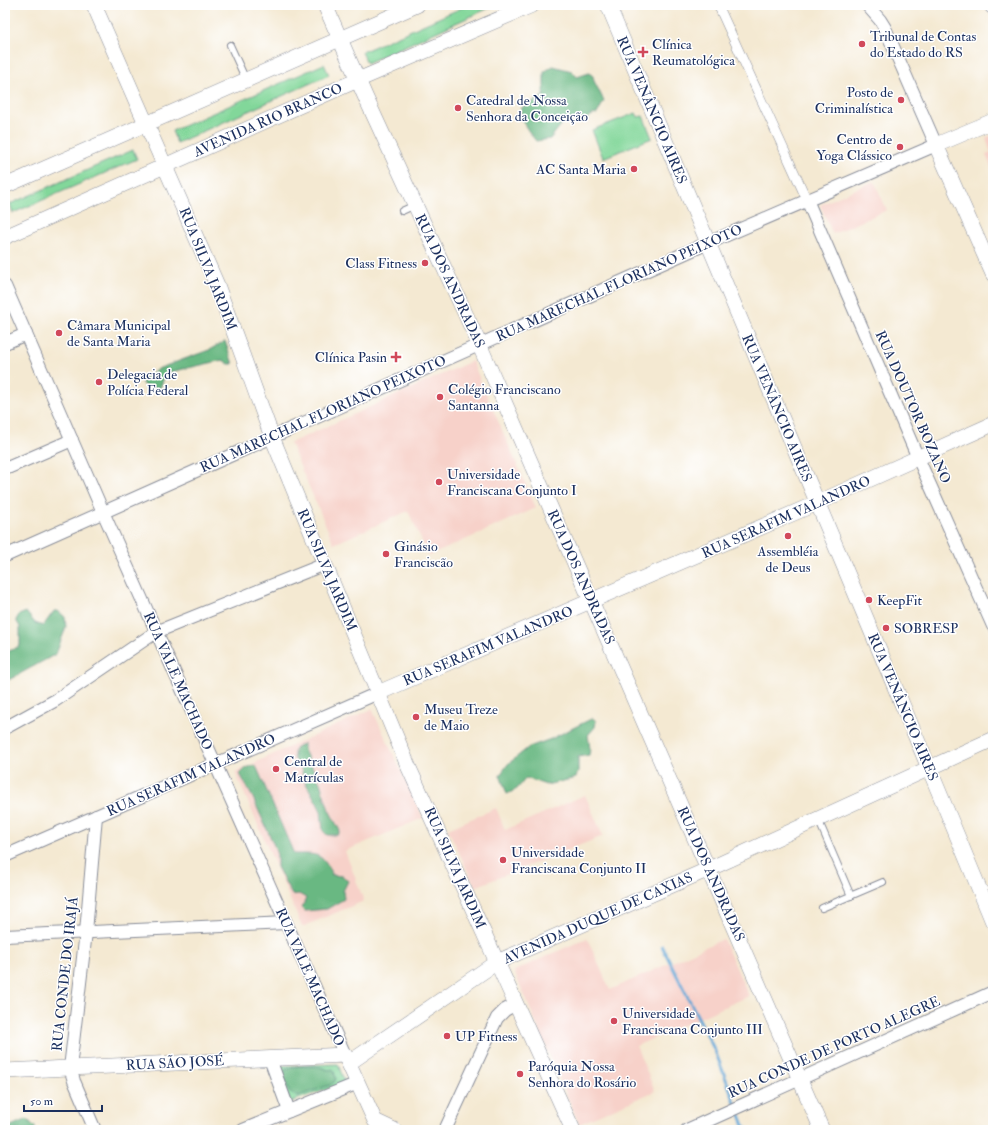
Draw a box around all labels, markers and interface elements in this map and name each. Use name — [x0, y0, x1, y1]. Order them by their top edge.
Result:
place label: Tribunal de Contas do Estado do RS — [870, 28, 976, 61]
street label: RUA VENÂNCIO AIRES — [613, 34, 691, 186]
place label: Clínica Reumatológica — [652, 36, 735, 69]
marker: Tribunal de Contas do Estado do RS — [857, 39, 867, 49]
marker: Clínica Reumatológica — [637, 46, 649, 58]
street label: AVENIDA RIO BRANCO — [190, 79, 345, 161]
place label: Posto de Criminalística — [815, 84, 893, 117]
place label: Catedral de Nossa Senhora da Conceição — [466, 92, 588, 125]
marker: Posto de Criminalística — [896, 95, 906, 105]
marker: Catedral de Nossa Senhora da Conceição — [453, 103, 463, 113]
place label: Centro de Yoga Clássico — [816, 131, 892, 164]
marker: Centro de Yoga Clássico — [895, 142, 905, 152]
place label: AC Santa Maria — [535, 161, 626, 178]
marker: AC Santa Maria — [629, 164, 639, 174]
street label: RUA SILVA JARDIM — [176, 205, 241, 334]
street label: RUA DOS ANDRADAS — [411, 211, 489, 351]
street label: RUA MARECHAL FLORIANO PEIXOTO — [493, 221, 745, 345]
place label: Class Fitness — [345, 255, 417, 272]
marker: Class Fitness — [420, 258, 430, 268]
place label: Câmara Municipal de Santa Maria — [67, 317, 171, 350]
marker: Câmara Municipal de Santa Maria — [54, 328, 64, 338]
street label: RUA DOUTOR BOZANO — [872, 328, 954, 486]
street label: RUA VENÂNCIO AIRES — [738, 332, 816, 484]
place label: Clínica Pasin — [315, 349, 387, 366]
marker: Clínica Pasin — [390, 351, 402, 363]
street label: RUA MARECHAL FLORIANO PEIXOTO — [197, 352, 449, 476]
place label: Delegacia de Polícia Federal — [107, 366, 189, 399]
marker: Delegacia de Polícia Federal — [94, 377, 104, 387]
place label: Colégio Franciscano Santanna — [448, 381, 561, 414]
marker: Colégio Franciscano Santanna — [435, 392, 445, 402]
place label: Universidade Franciscana Conjunto I — [447, 466, 577, 499]
street label: RUA SERAFIM VALANDRO — [699, 472, 873, 562]
marker: Universidade Franciscana Conjunto I — [434, 477, 444, 487]
street label: RUA SILVA JARDIM — [294, 506, 361, 634]
street label: RUA DOS ANDRADAS — [544, 507, 618, 647]
marker: Assembléia de Deus — [783, 531, 793, 541]
place label: Ginásio Franciscão — [394, 538, 453, 571]
place label: Assembléia de Deus — [757, 543, 819, 576]
marker: Ginásio Franciscão — [381, 549, 391, 559]
place label: KeepFit — [877, 592, 922, 610]
marker: KeepFit — [864, 595, 874, 605]
street label: RUA SERAFIM VALANDRO — [401, 602, 575, 690]
street label: RUA VALE MACHADO — [140, 609, 216, 753]
place label: SOBRESP — [894, 620, 958, 637]
marker: SOBRESP — [881, 623, 891, 633]
street label: RUA VENÂNCIO AIRES — [864, 631, 942, 783]
place label: Museu Treze de Maio — [424, 701, 498, 734]
marker: Museu Treze de Maio — [411, 712, 421, 722]
street label: RUA SERAFIM VALANDRO — [104, 730, 278, 820]
place label: Central de Matrículas — [284, 753, 344, 786]
marker: Central de Matrículas — [271, 764, 281, 774]
street label: RUA DOS ANDRADAS — [674, 804, 748, 944]
street label: RUA SILVA JARDIM — [421, 805, 490, 932]
place label: Universidade Franciscana Conjunto II — [511, 844, 647, 877]
marker: Universidade Franciscana Conjunto II — [498, 855, 508, 865]
street label: AVENIDA DUQUE DE CAXIAS — [500, 868, 695, 968]
street label: RUA CONDE DO IRAJÁ — [48, 896, 82, 1052]
street label: RUA VALE MACHADO — [272, 905, 348, 1049]
street label: RUA CONDE DE PORTO ALEGRE — [725, 992, 943, 1102]
place label: Universidade Franciscana Conjunto III — [622, 1005, 763, 1038]
marker: Universidade Franciscana Conjunto III — [609, 1016, 619, 1026]
place label: UP Fitness — [455, 1028, 518, 1045]
marker: UP Fitness — [442, 1031, 452, 1041]
street label: RUA SÃO JOSÉ — [125, 1052, 225, 1074]
place label: Paróquia Nossa Senhora do Rosário — [528, 1058, 636, 1091]
marker: Paróquia Nossa Senhora do Rosário — [515, 1069, 525, 1079]
scale bar — [24, 1087, 102, 1113]
text: 50 m — [30, 1094, 54, 1109]

